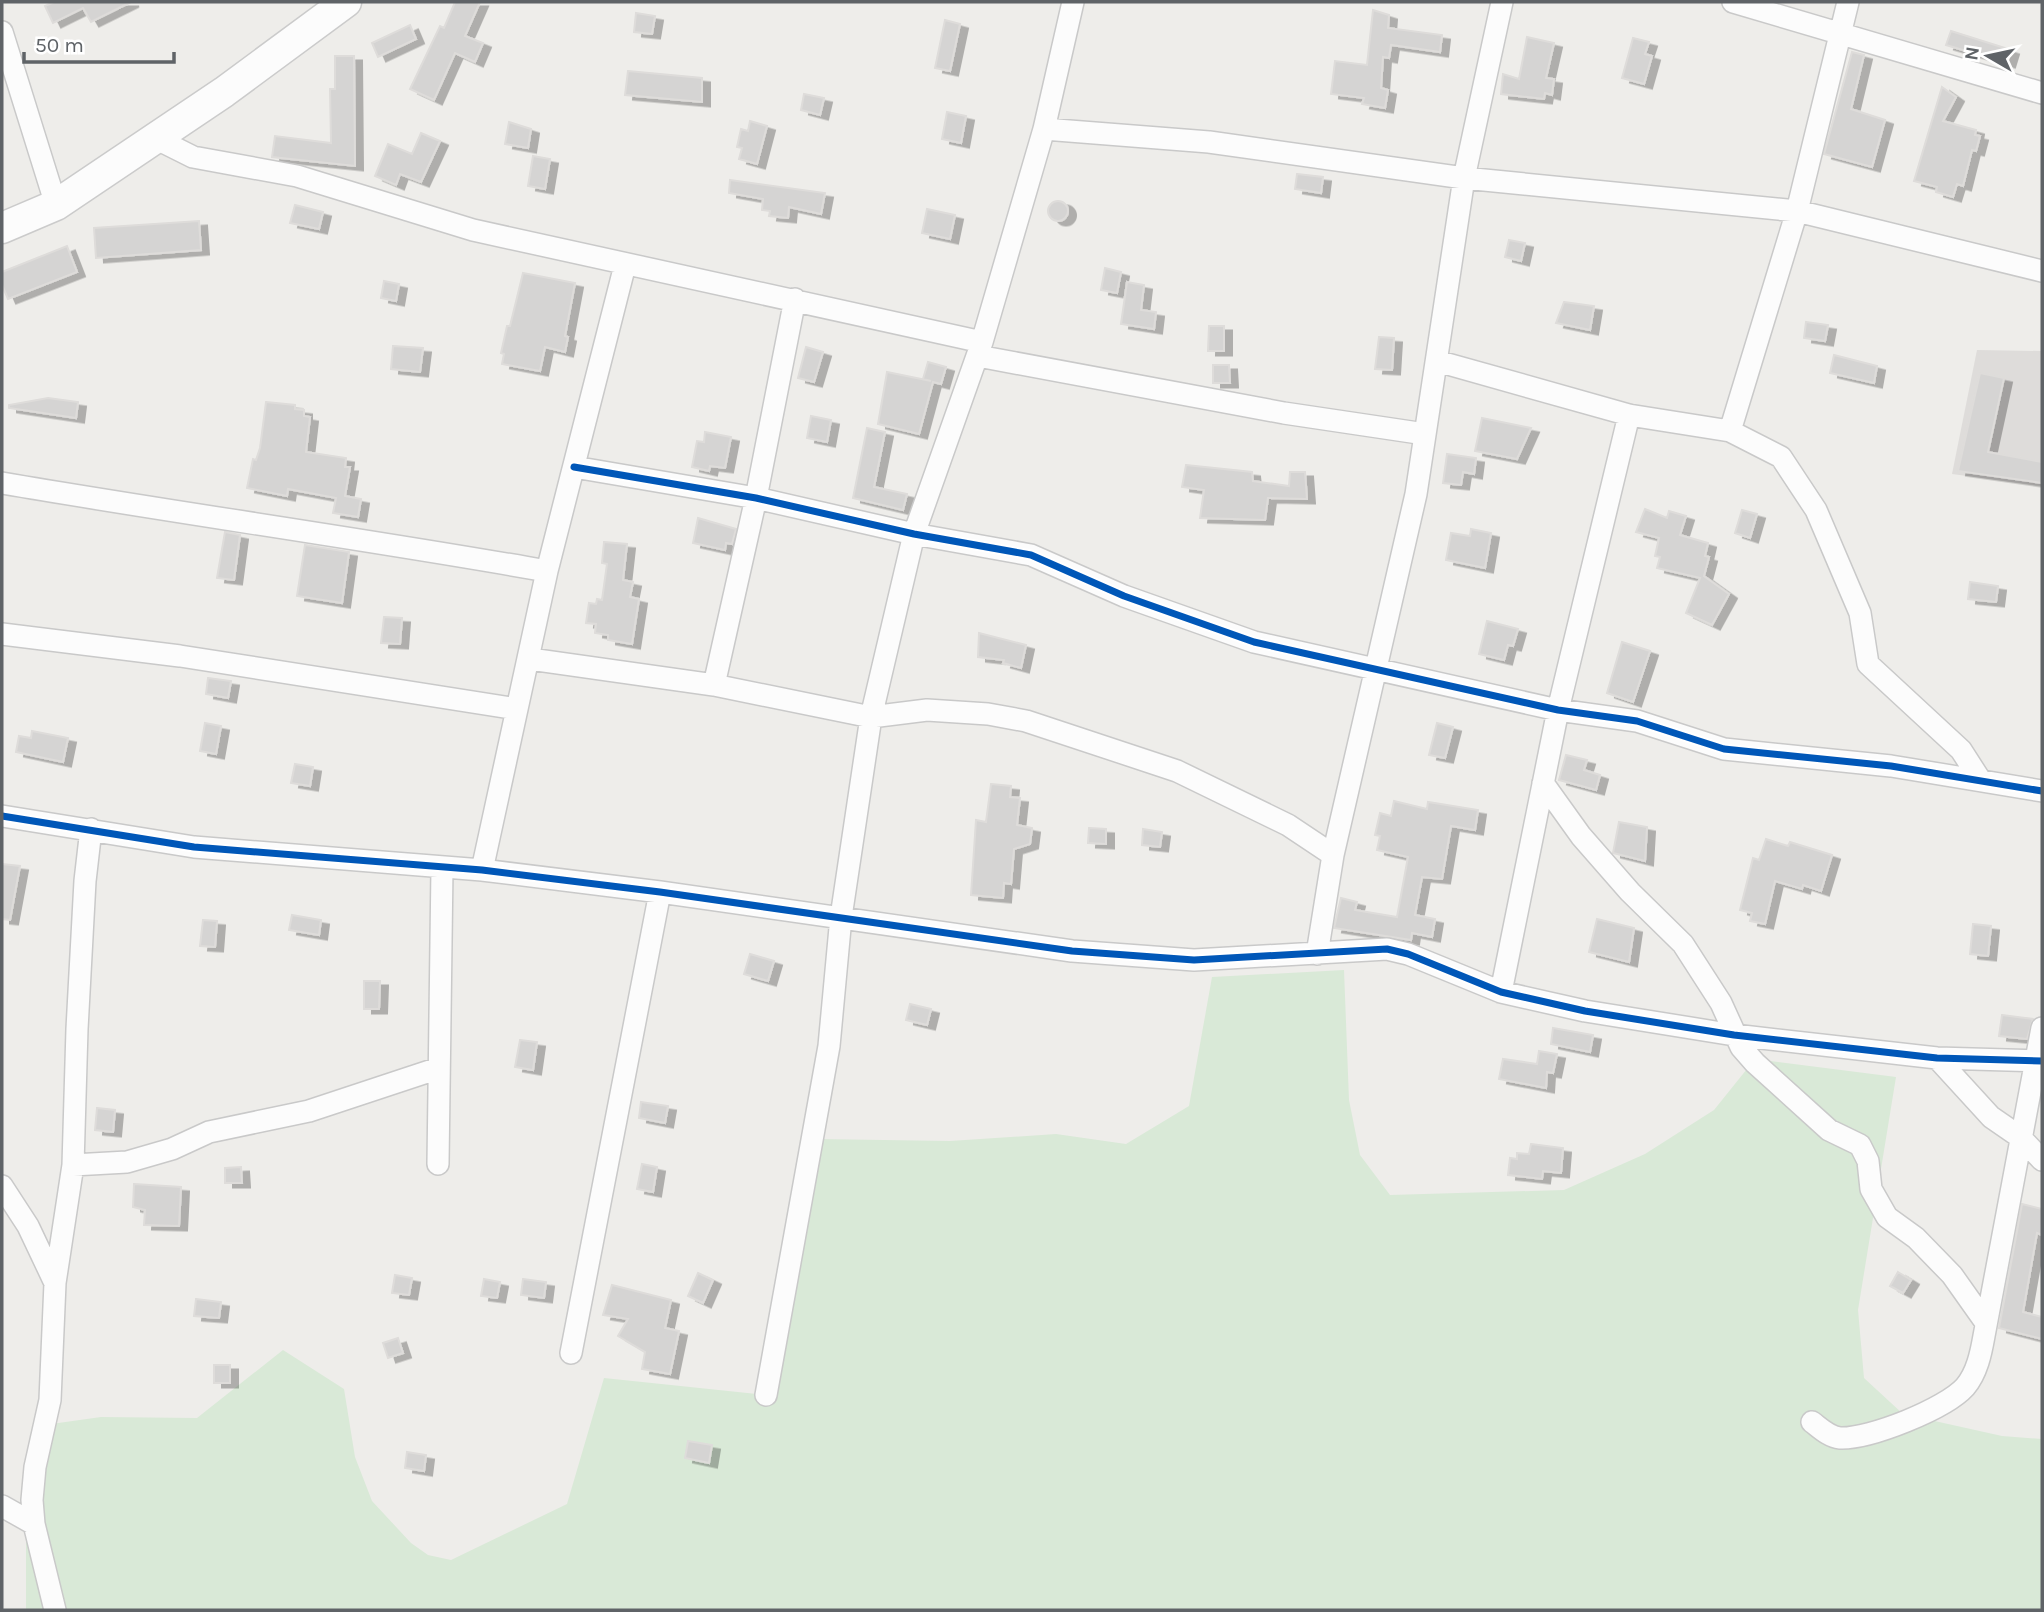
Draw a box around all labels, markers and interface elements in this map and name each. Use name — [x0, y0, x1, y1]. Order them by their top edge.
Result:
scale bar — [24, 21, 175, 65]
north arrow — [1953, 21, 2023, 91]
text: 50 m — [35, 33, 84, 57]
text: N — [1960, 45, 1984, 62]

